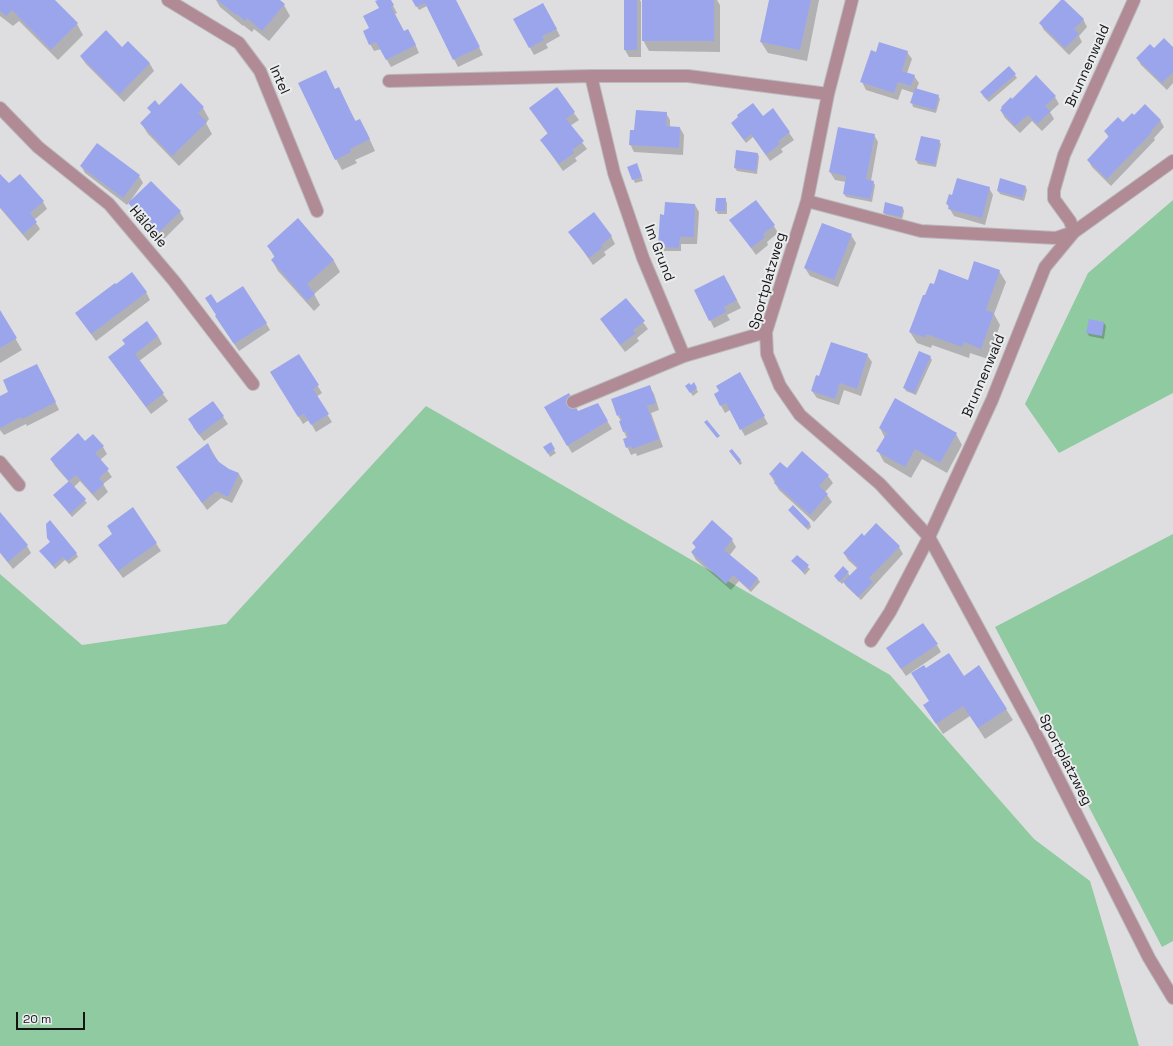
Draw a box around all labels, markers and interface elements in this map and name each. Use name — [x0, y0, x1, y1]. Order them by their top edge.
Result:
street label: Brunnenwald — [1062, 22, 1114, 110]
street label: Intel — [265, 63, 293, 97]
street label: Häldele — [126, 203, 170, 251]
street label: Im Grund — [640, 222, 678, 284]
street label: Sportplatzweg — [746, 231, 790, 331]
street label: Brunnenwald — [959, 332, 1009, 420]
street label: Sportplatzweg — [1035, 712, 1095, 808]
scale bar — [18, 1004, 87, 1030]
text: 20 m — [23, 1011, 51, 1027]

